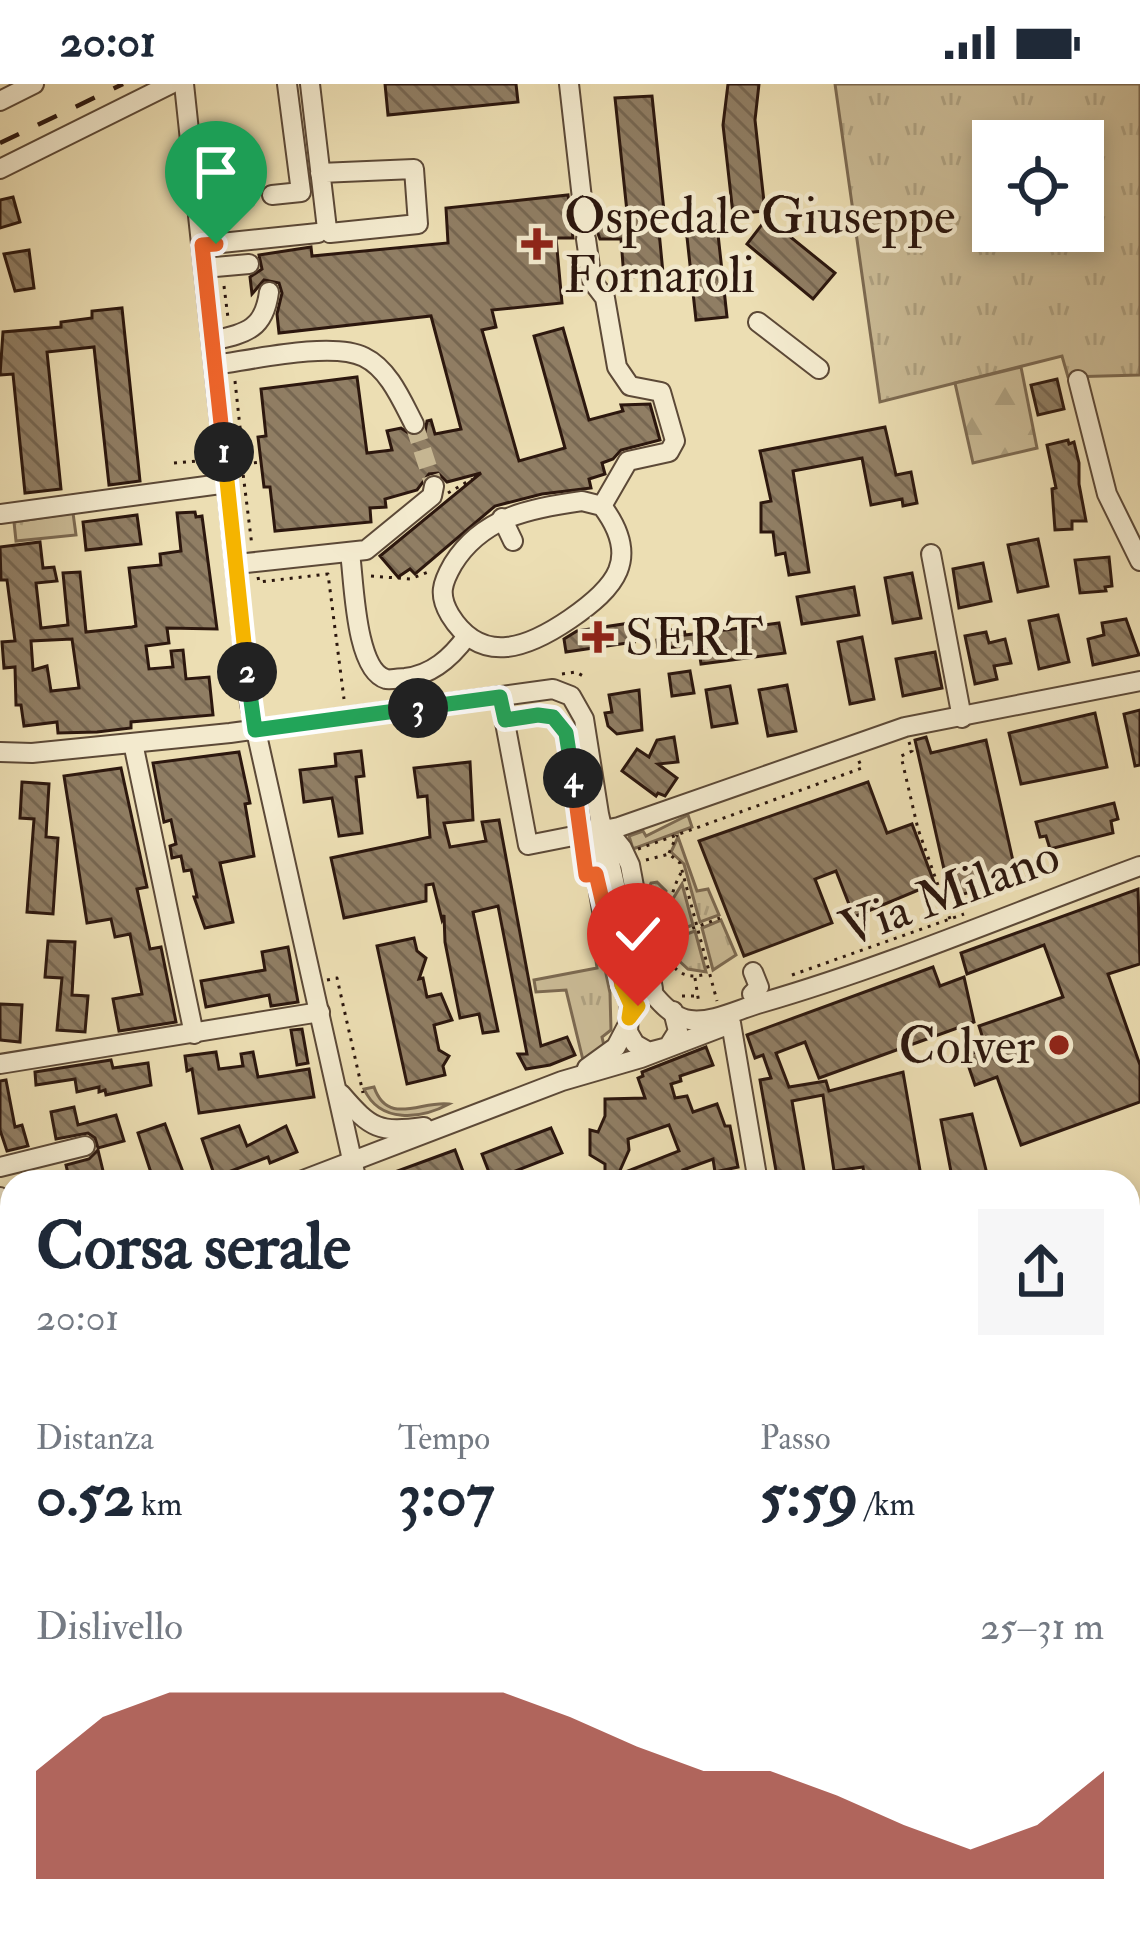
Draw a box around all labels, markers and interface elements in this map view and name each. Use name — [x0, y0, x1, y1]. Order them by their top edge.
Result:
text: 20:01 — [60, 14, 156, 70]
map controls — [972, 120, 1104, 252]
button: locate — [972, 120, 1104, 252]
pin — [165, 121, 267, 244]
icon: arrive — [183, 139, 249, 205]
place label: Ospedale Giuseppe Fornaroli — [564, 185, 955, 308]
marker: Ospedale Giuseppe Fornaroli — [521, 228, 553, 260]
pin: 1 — [194, 422, 254, 482]
text: 1 — [218, 431, 230, 472]
place label: SERT — [625, 607, 764, 671]
marker: SERT — [582, 621, 614, 653]
pin: 2 — [217, 642, 277, 702]
text: 2 — [239, 651, 255, 692]
pin: 3 — [388, 678, 448, 738]
text: 3 — [412, 687, 424, 728]
pin: 4 — [543, 748, 603, 808]
text: 4 — [564, 757, 582, 798]
street label: Via Milano — [831, 824, 1068, 962]
pin — [587, 883, 689, 1006]
icon: check — [605, 901, 671, 967]
place label: Colver — [899, 1015, 1035, 1079]
marker: Colver — [1046, 1032, 1072, 1058]
text: Corsa serale — [36, 1206, 351, 1289]
button: share — [978, 1209, 1104, 1335]
text: 20:01 — [36, 1293, 119, 1342]
text: Distanza — [36, 1418, 154, 1459]
text: Tempo — [398, 1418, 490, 1459]
text: Passo — [760, 1418, 831, 1459]
text: 0.52 — [36, 1459, 134, 1534]
text: 3:07 — [398, 1459, 494, 1534]
text: 5:59 — [760, 1459, 858, 1534]
text: km — [134, 1484, 182, 1525]
text: /km — [858, 1484, 915, 1525]
text: Dislivello — [36, 1602, 183, 1651]
text: 25–31 m — [980, 1602, 1104, 1651]

